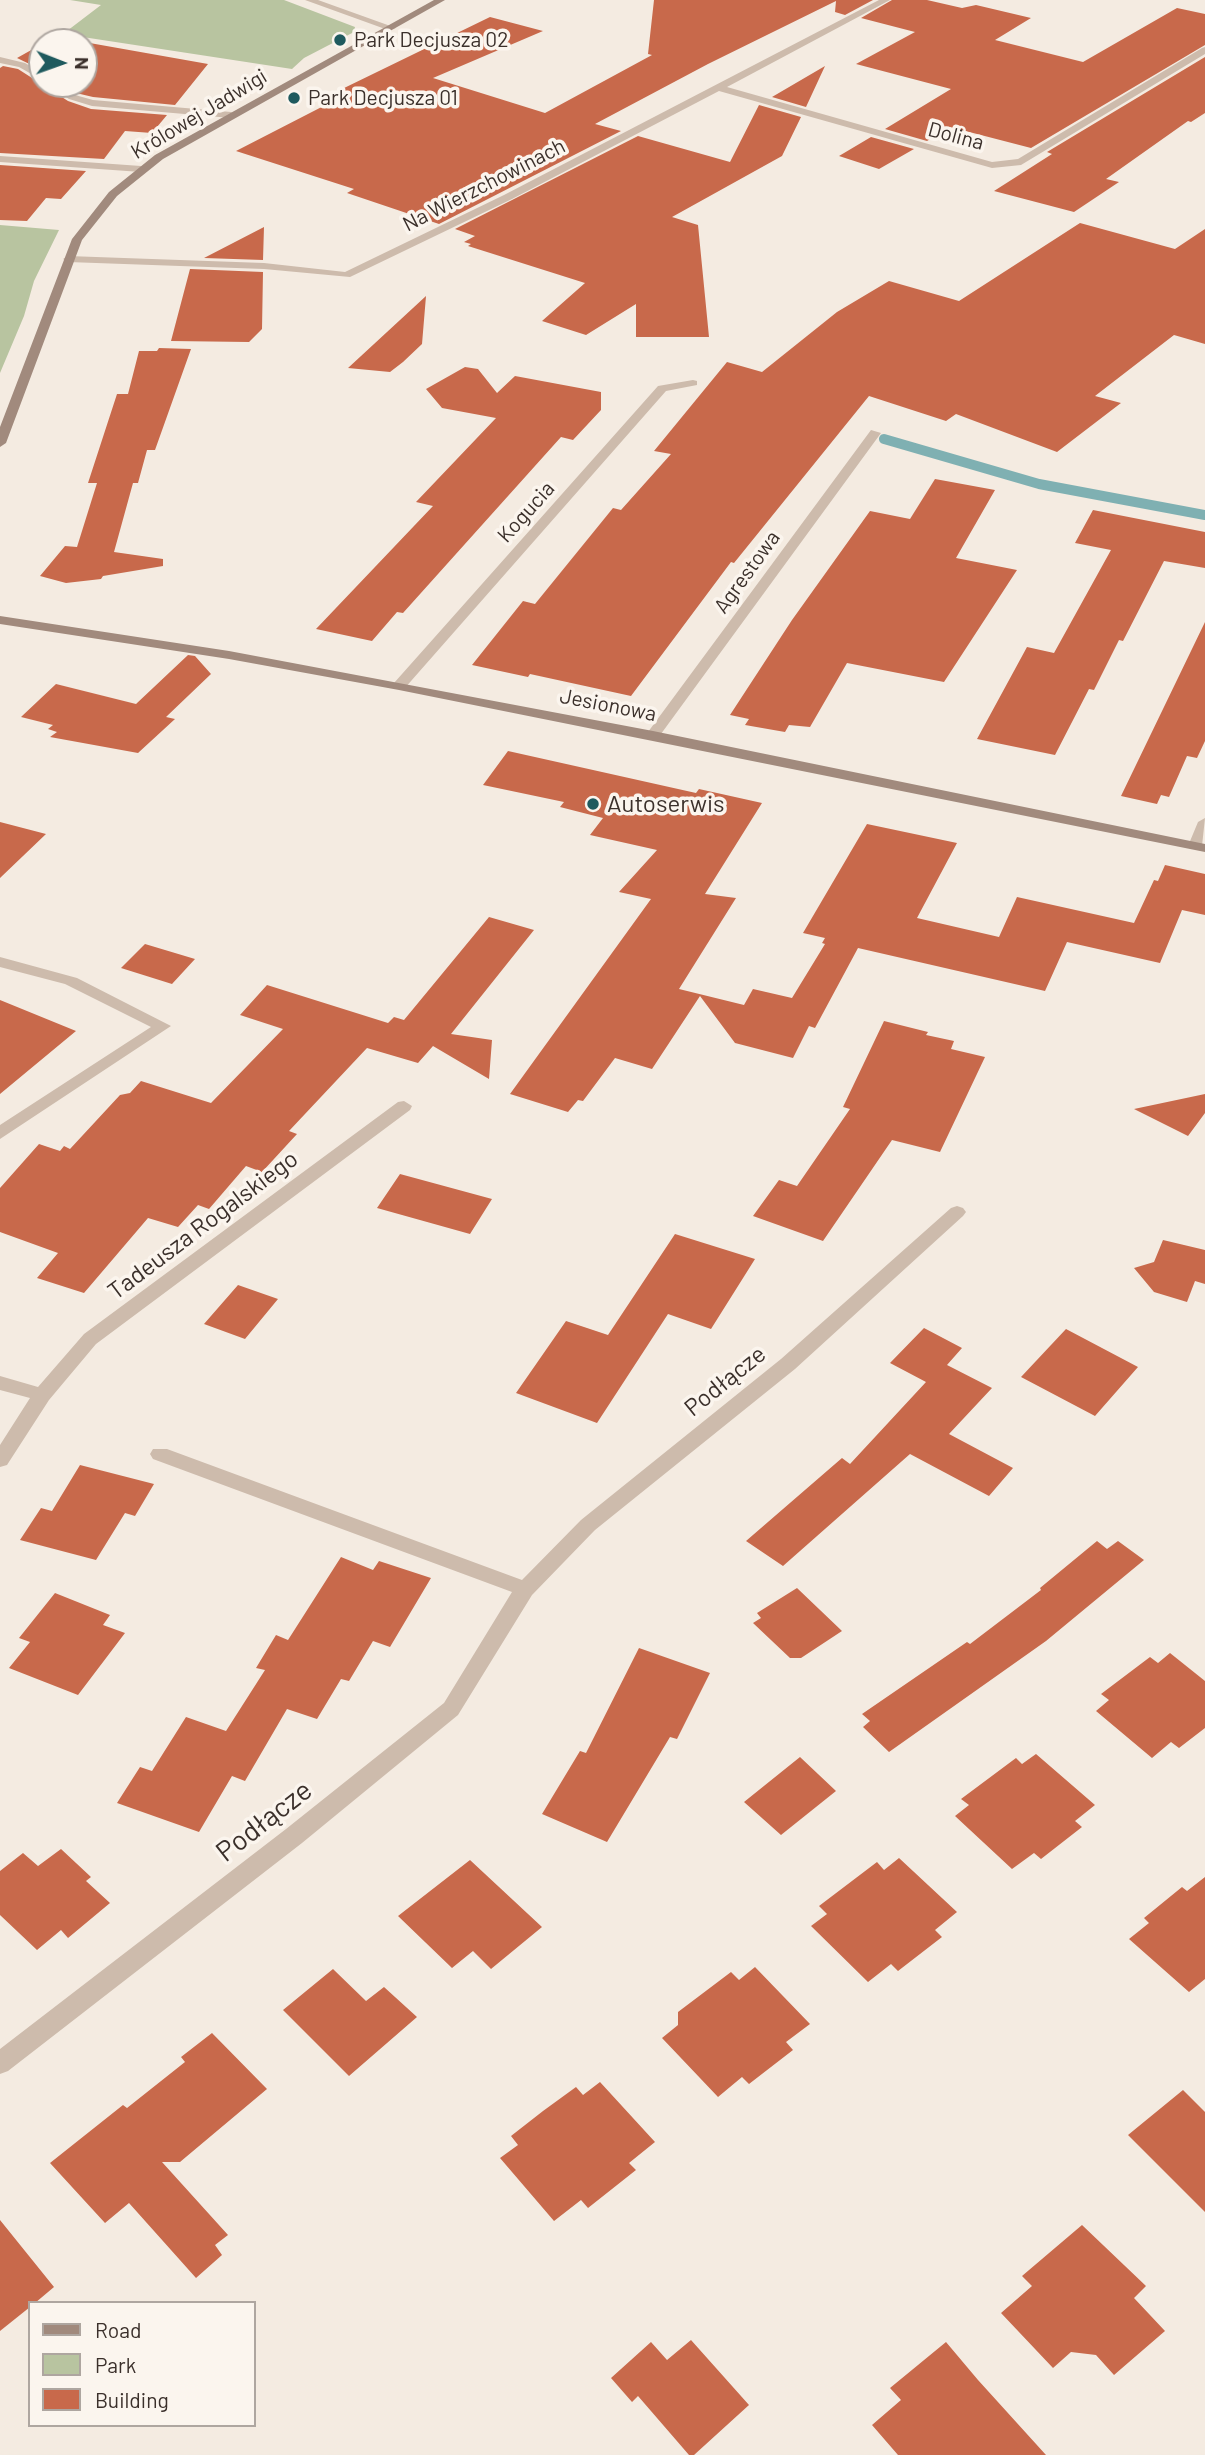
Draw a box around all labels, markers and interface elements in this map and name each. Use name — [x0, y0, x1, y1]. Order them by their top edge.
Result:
place label: Park Decjusza 02 — [354, 27, 508, 53]
north arrow — [28, 28, 98, 98]
marker: Park Decjusza 02 — [332, 32, 348, 48]
text: N — [71, 57, 94, 70]
street label: Królowej Jadwigi — [126, 63, 272, 165]
place label: Park Decjusza 01 — [308, 85, 458, 111]
marker: Park Decjusza 01 — [286, 90, 302, 106]
street label: Dolina — [925, 116, 987, 156]
street label: Na Wierzchowinach — [399, 133, 569, 237]
street label: Kogucia — [492, 476, 560, 548]
street label: Agrestowa — [709, 526, 785, 618]
street label: Jesionowa — [558, 683, 658, 727]
place label: Autoserwis — [607, 790, 725, 818]
marker: Autoserwis — [585, 796, 601, 812]
street label: Tadeusza Rogalskiego — [102, 1144, 304, 1306]
street label: Podłącze — [679, 1340, 771, 1422]
street label: Podłącze — [209, 1773, 319, 1869]
legend — [28, 2301, 256, 2427]
text: Road — [95, 2317, 141, 2342]
text: Park — [95, 2352, 136, 2377]
text: Building — [95, 2387, 169, 2412]

